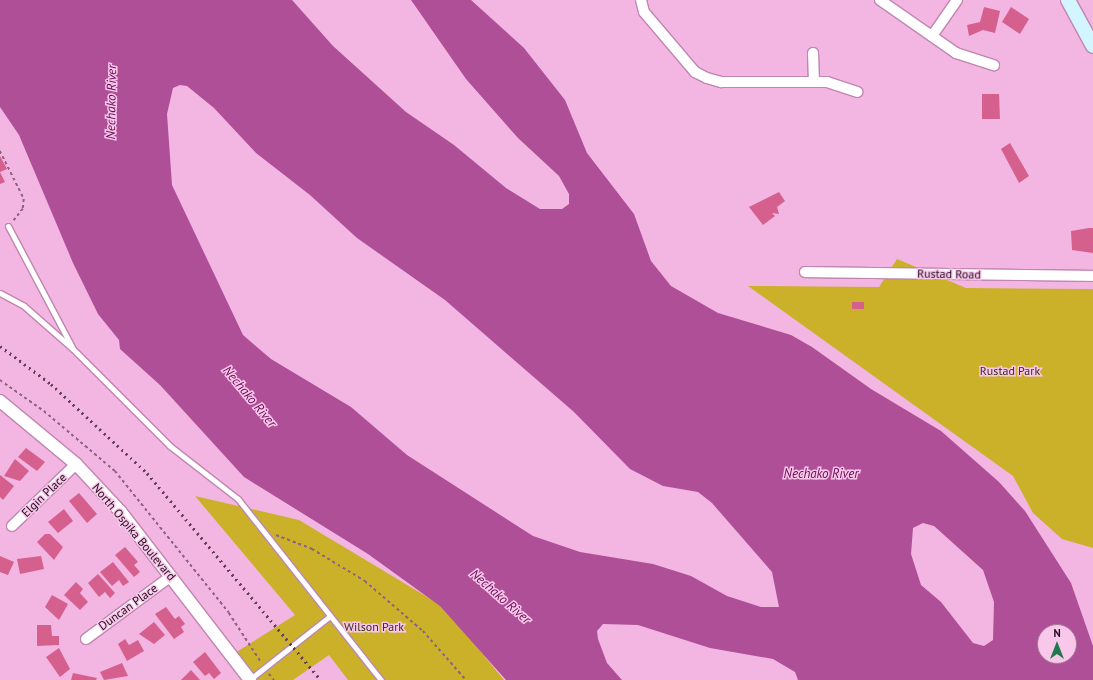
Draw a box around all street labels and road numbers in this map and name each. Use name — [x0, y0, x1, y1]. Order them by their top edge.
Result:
street label: Rustad Road — [917, 266, 981, 282]
street label: Elgin Place — [19, 470, 69, 520]
street label: North Ospika Boulevard — [89, 481, 179, 583]
street label: Duncan Place — [96, 581, 160, 633]

